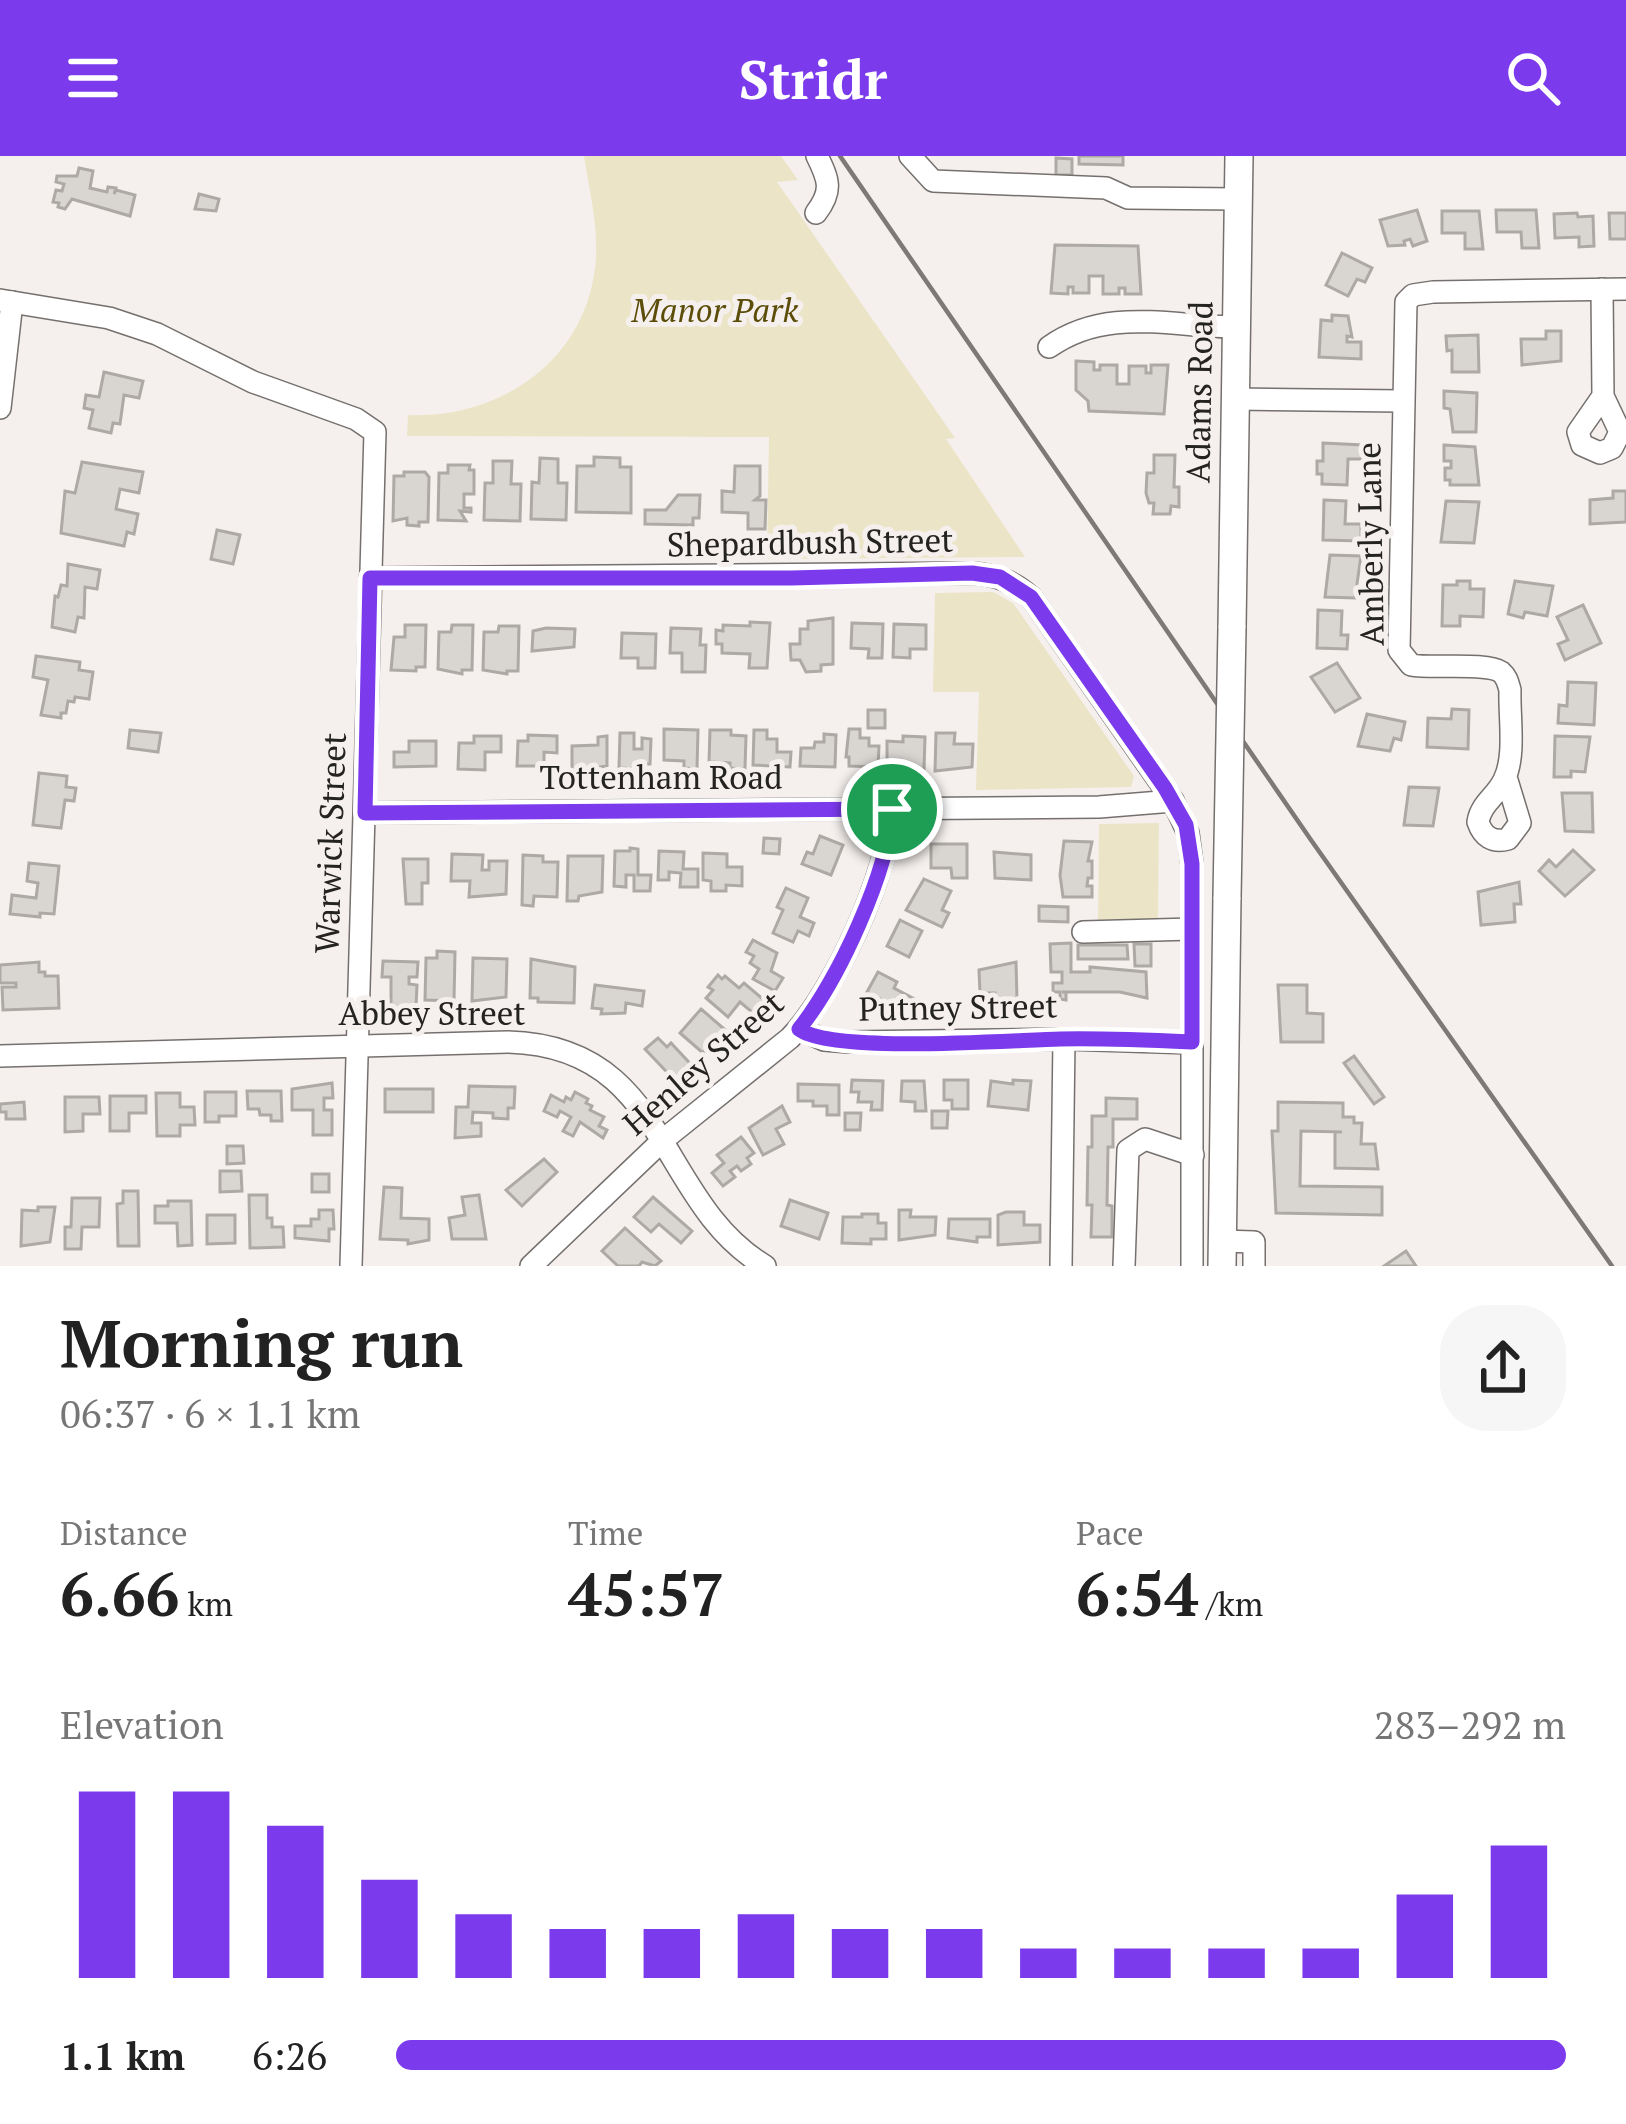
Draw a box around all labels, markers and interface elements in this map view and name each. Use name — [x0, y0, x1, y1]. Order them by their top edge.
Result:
text: Stridr — [739, 43, 887, 114]
icon: menu — [60, 45, 126, 111]
icon: search — [1500, 45, 1566, 111]
park label: Manor Park — [631, 288, 799, 331]
street label: Adams Road — [1175, 301, 1222, 483]
street label: Amberly Lane — [1346, 442, 1393, 646]
street label: Shepardbush Street — [666, 518, 954, 565]
street label: Warwick Street — [304, 732, 355, 954]
street label: Tottenham Road — [539, 755, 783, 798]
pin — [841, 758, 943, 860]
icon: arrive — [859, 776, 925, 842]
street label: Henley Street — [614, 981, 792, 1144]
street label: Putney Street — [858, 983, 1058, 1030]
street label: Abbey Street — [338, 991, 526, 1034]
text: Morning run — [60, 1298, 463, 1386]
button: share — [1440, 1305, 1566, 1431]
text: 06:37 · 6 × 1.1 km — [60, 1387, 360, 1439]
text: Distance — [60, 1511, 187, 1554]
text: Time — [568, 1511, 643, 1554]
text: Pace — [1076, 1511, 1144, 1554]
text: 6.66 — [60, 1554, 179, 1633]
text: 45:57 — [568, 1554, 724, 1633]
text: 6:54 — [1076, 1554, 1198, 1633]
text: km — [179, 1582, 233, 1625]
text: /km — [1198, 1582, 1263, 1625]
text: Elevation — [60, 1698, 224, 1750]
text: 283–292 m — [1374, 1698, 1566, 1750]
text: 1.1 km — [60, 2029, 185, 2081]
text: 6:26 — [252, 2029, 327, 2081]

